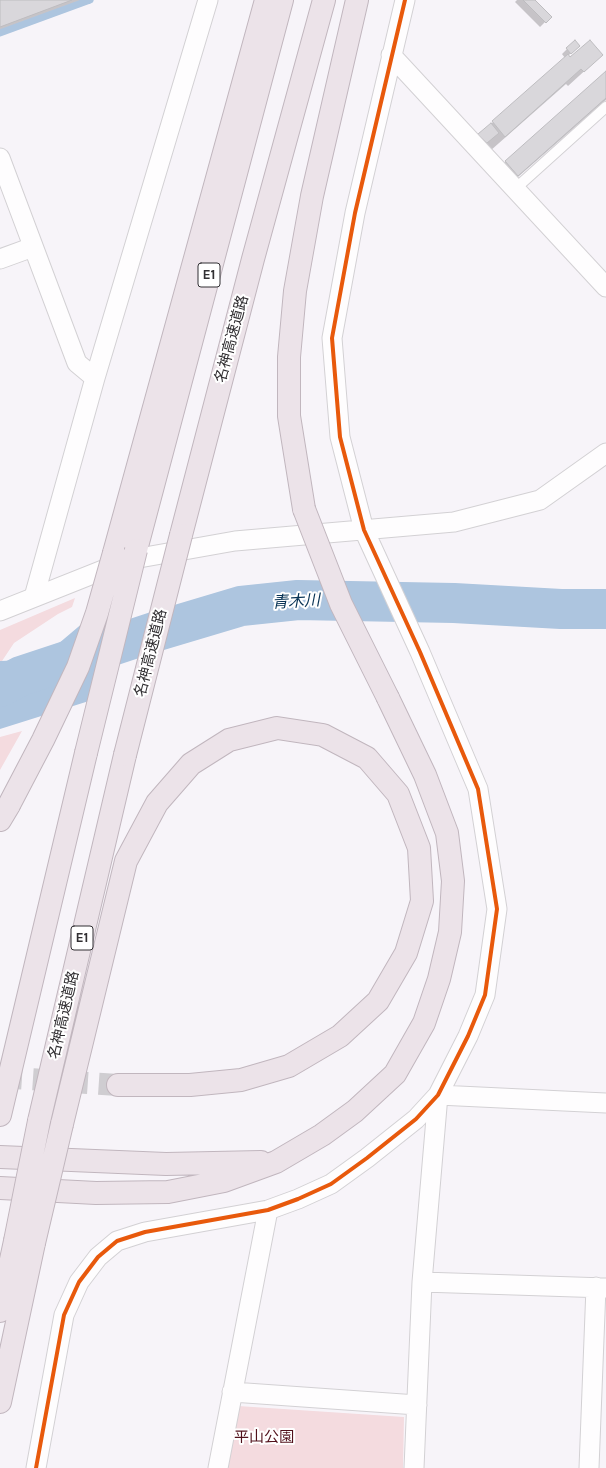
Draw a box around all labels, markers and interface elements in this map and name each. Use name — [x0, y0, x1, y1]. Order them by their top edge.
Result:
road number: E1 — [198, 263, 220, 287]
street label: 名神高速道路 — [212, 293, 252, 385]
water label: 青木川 — [272, 591, 320, 613]
street label: 名神高速道路 — [131, 607, 171, 699]
road number: E1 — [71, 926, 93, 950]
street label: 名神高速道路 — [45, 969, 83, 1061]
park label: 平山公園 — [234, 1429, 294, 1447]

